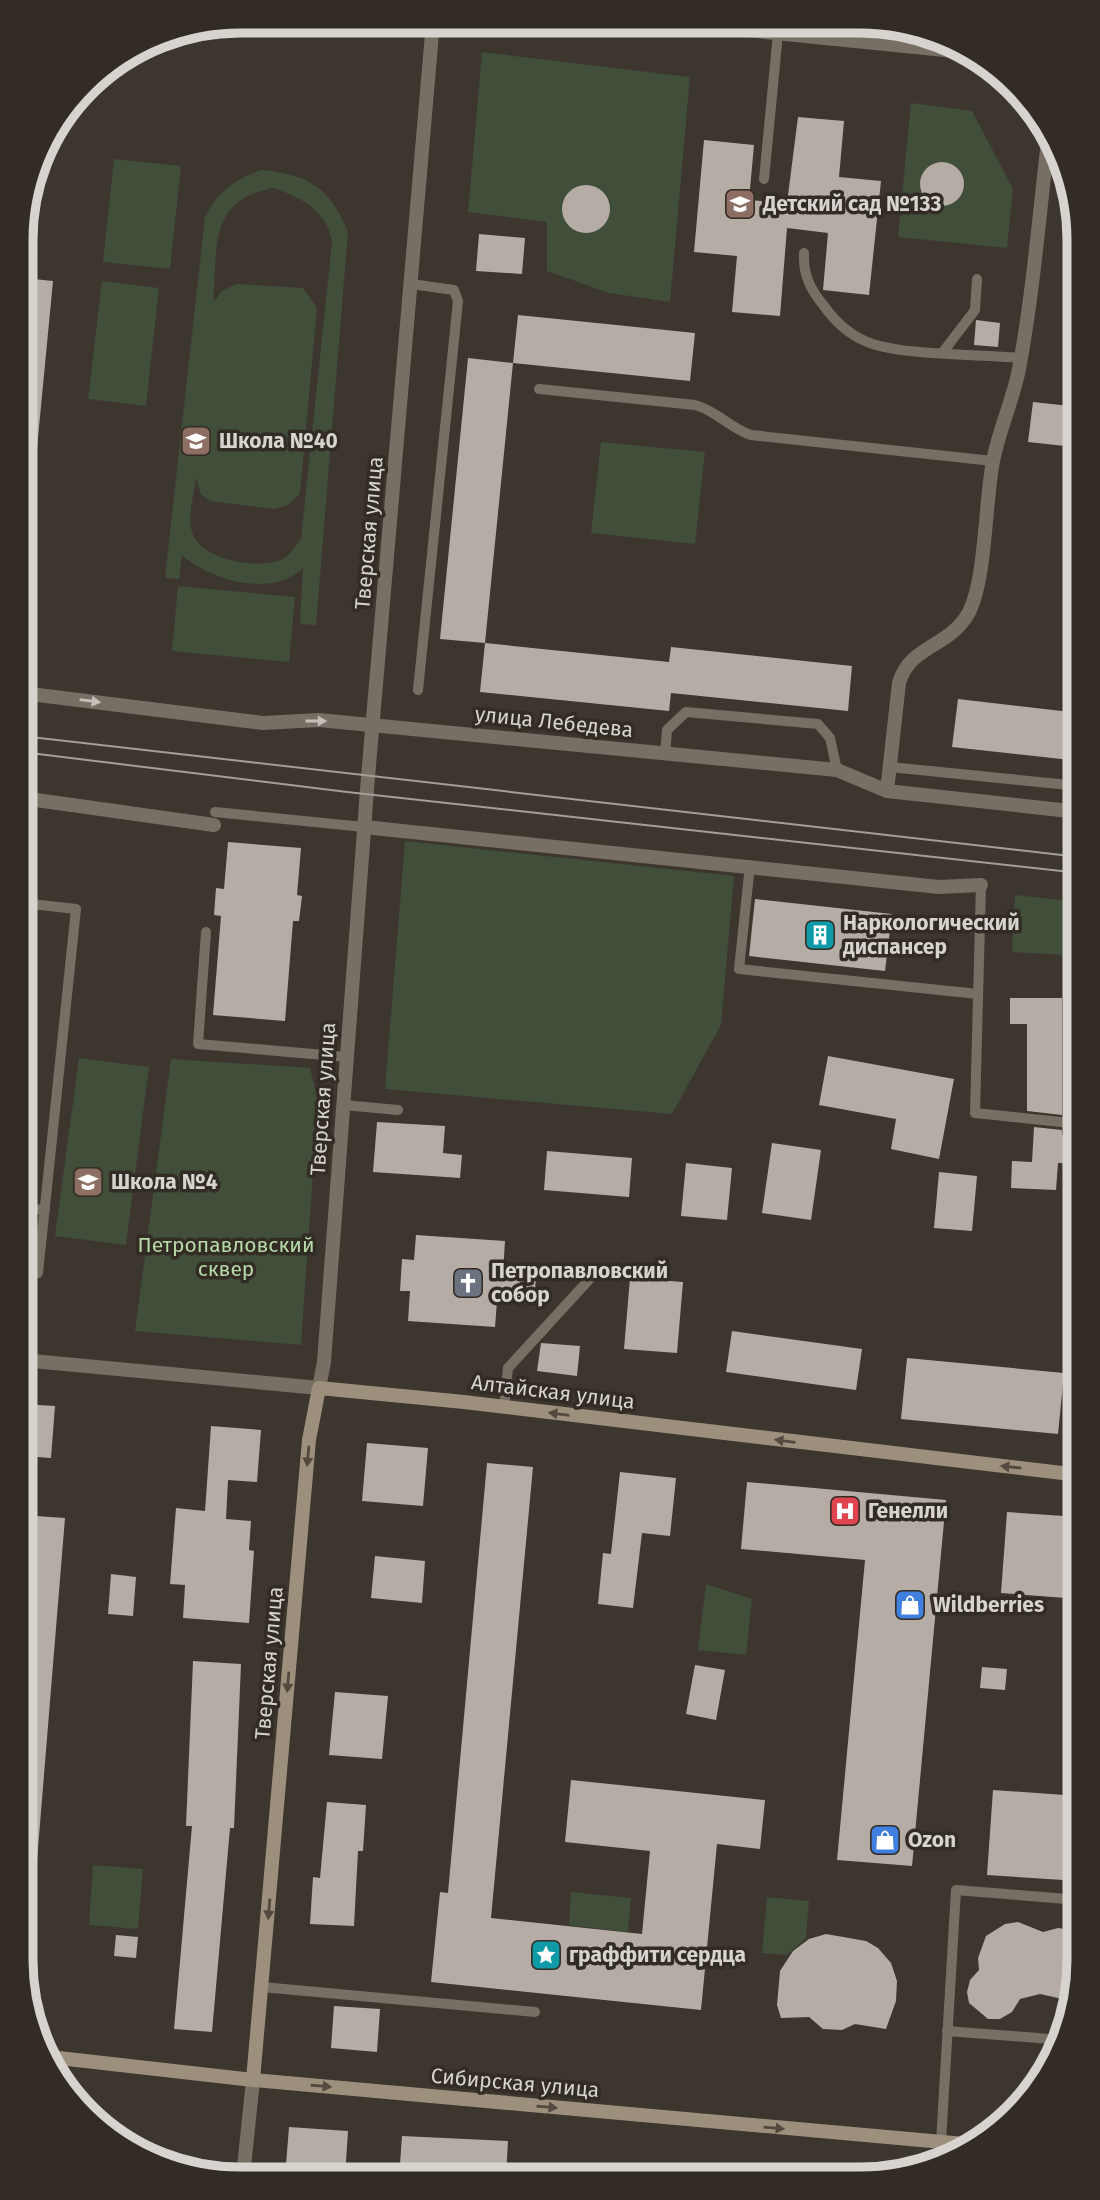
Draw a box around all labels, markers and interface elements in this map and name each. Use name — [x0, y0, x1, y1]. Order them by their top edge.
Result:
school or university icon: Детский сад №133 — [723, 187, 757, 221]
place label: Детский сад №133 — [762, 191, 941, 217]
school or university icon: Школа №40 — [179, 424, 213, 458]
place label: Школа №40 — [219, 428, 338, 454]
street label: Тверская улица — [349, 455, 389, 611]
one-way arrow — [79, 696, 101, 707]
street label: улица Лебедева — [474, 701, 634, 743]
one-way arrow — [305, 715, 327, 727]
place label: Наркологический диспансер — [843, 910, 1020, 960]
building icon: Наркологический диспансер — [803, 918, 837, 952]
street label: Тверская улица — [305, 1021, 341, 1177]
school or university icon: Школа №4 — [71, 1165, 105, 1199]
place label: Школа №4 — [111, 1169, 218, 1195]
park label: Петропавловский сквер — [137, 1232, 315, 1282]
place label: Петропавловский собор — [491, 1258, 668, 1308]
church icon: Петропавловский собор — [451, 1266, 485, 1300]
street label: Алтайская улица — [470, 1369, 636, 1415]
one-way arrow — [548, 1408, 570, 1419]
one-way arrow — [774, 1435, 796, 1446]
one-way arrow — [302, 1445, 313, 1467]
one-way arrow — [1000, 1462, 1022, 1473]
hospital icon: Генелли — [828, 1494, 862, 1528]
place label: Генелли — [868, 1498, 948, 1524]
street label: Тверская улица — [249, 1585, 289, 1741]
shop icon: Wildberries — [893, 1588, 927, 1622]
place label: Wildberries — [933, 1592, 1044, 1618]
one-way arrow — [282, 1672, 293, 1694]
shop icon: Ozon — [868, 1823, 902, 1857]
place label: Ozon — [908, 1827, 956, 1853]
one-way arrow — [263, 1898, 274, 1920]
place icon: граффити сердца — [529, 1938, 563, 1972]
place label: граффити сердца — [569, 1942, 746, 1968]
street label: Сибирская улица — [430, 2063, 600, 2103]
one-way arrow — [310, 2081, 332, 2092]
one-way arrow — [537, 2102, 559, 2113]
one-way arrow — [763, 2123, 785, 2134]

